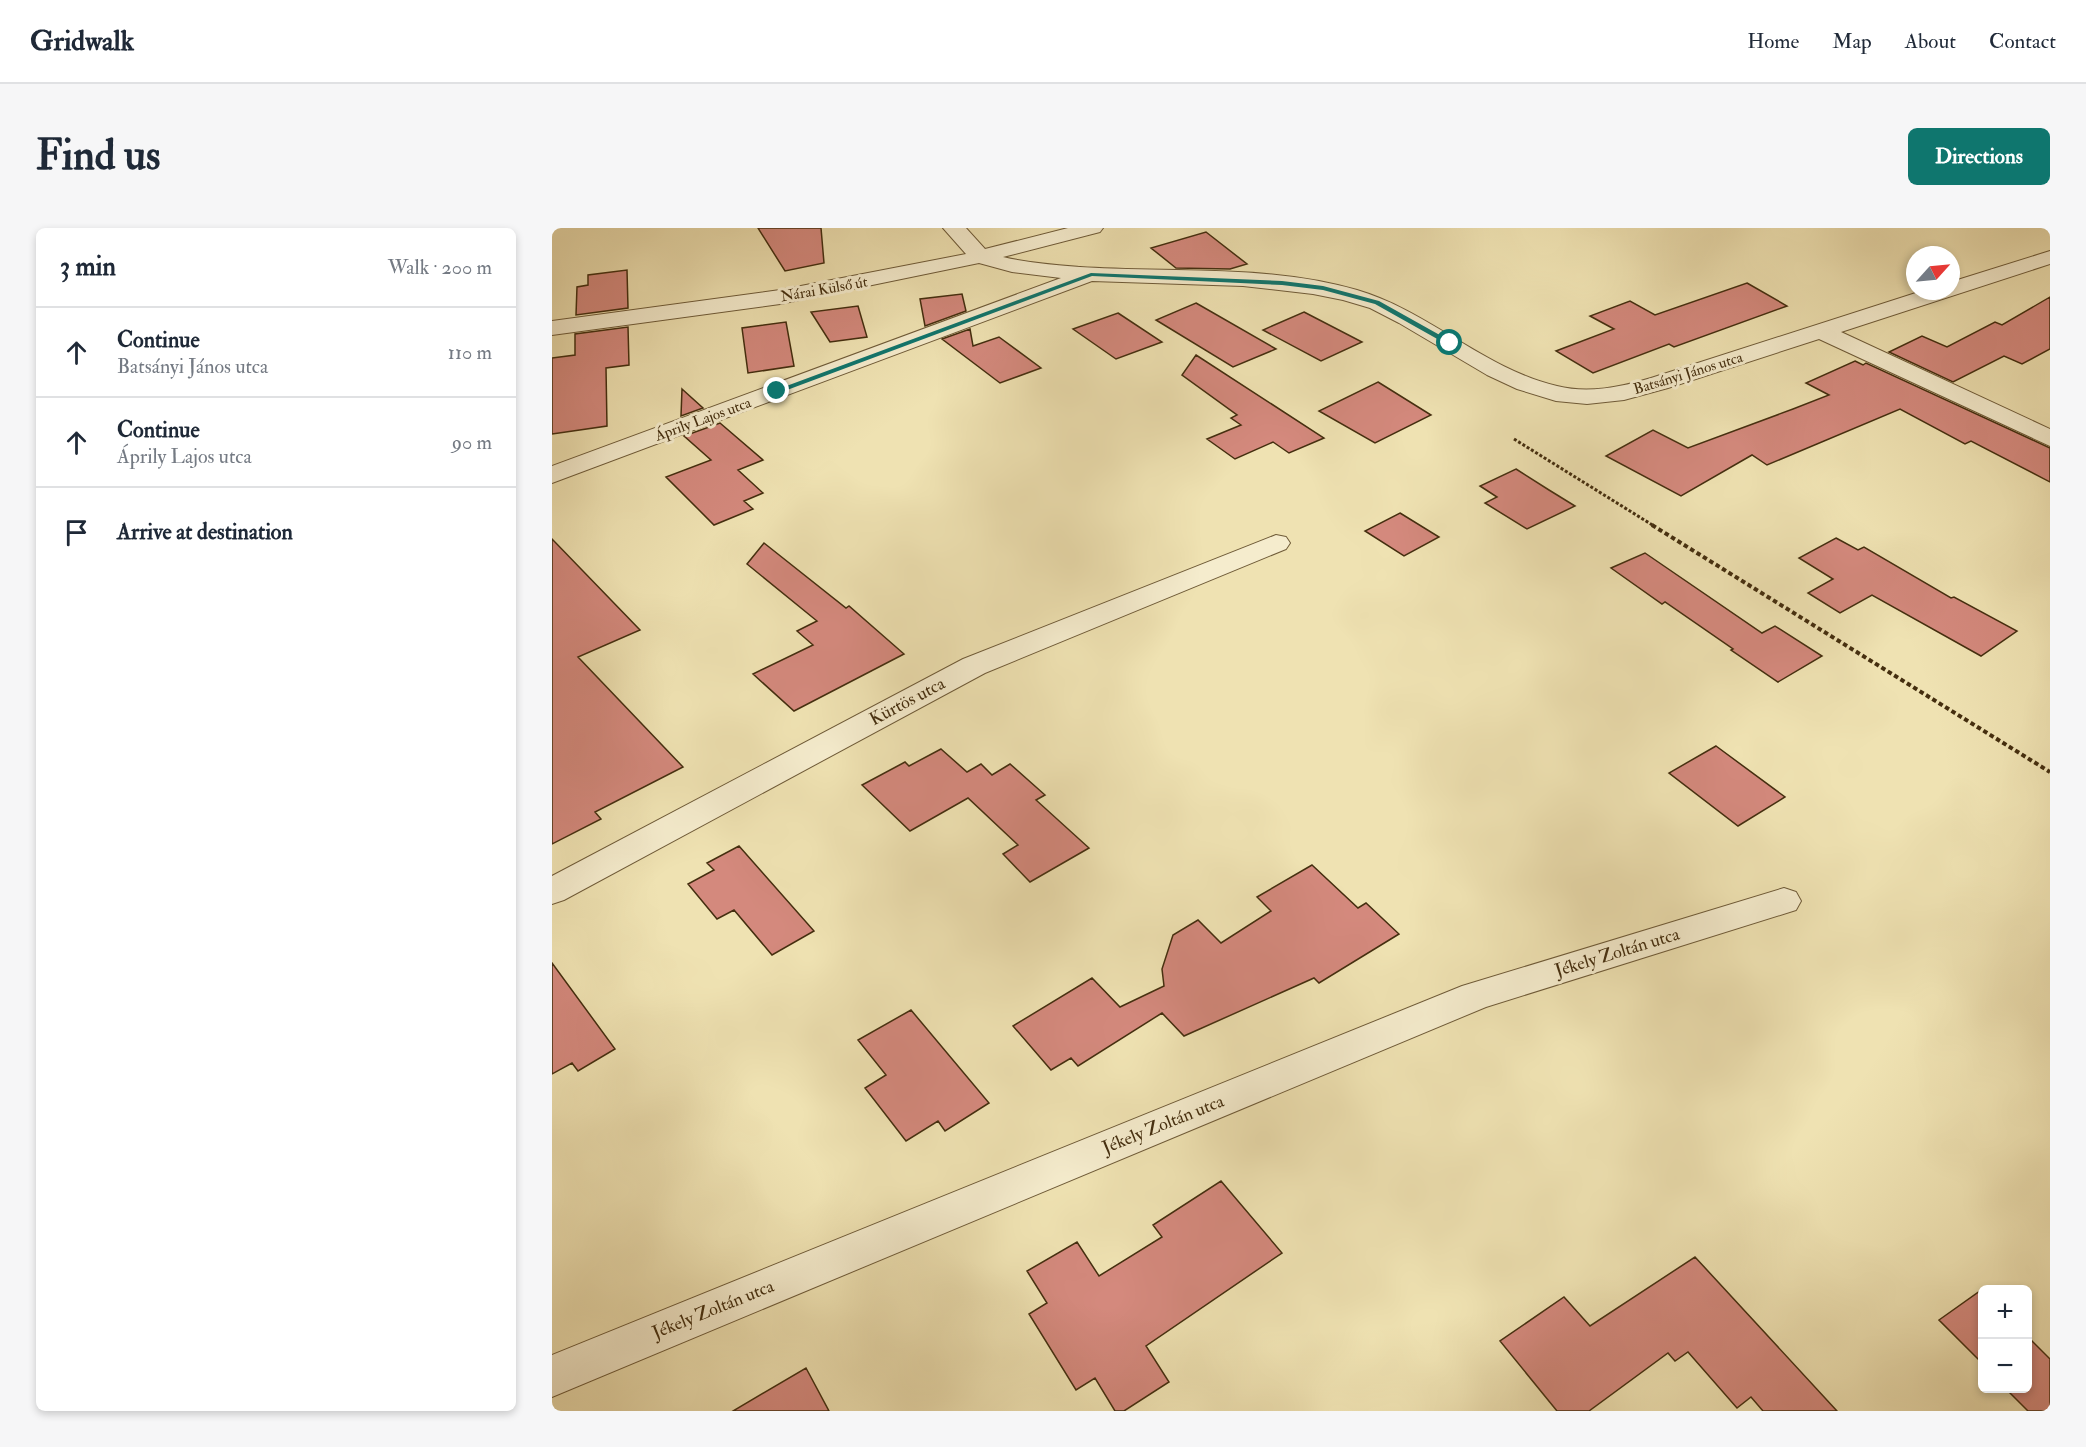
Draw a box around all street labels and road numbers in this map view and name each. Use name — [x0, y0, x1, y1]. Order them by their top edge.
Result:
street label: Nárai Külső út — [779, 272, 869, 306]
street label: Batsányi János utca — [1631, 348, 1746, 400]
street label: Áprily Lajos utca — [651, 391, 755, 447]
street label: Kürtös utca — [865, 672, 950, 731]
street label: Jékely Zoltán utca — [1551, 922, 1683, 983]
street label: Jékely Zoltán utca — [1098, 1089, 1228, 1160]
street label: Jékely Zoltán utca — [648, 1274, 778, 1345]

